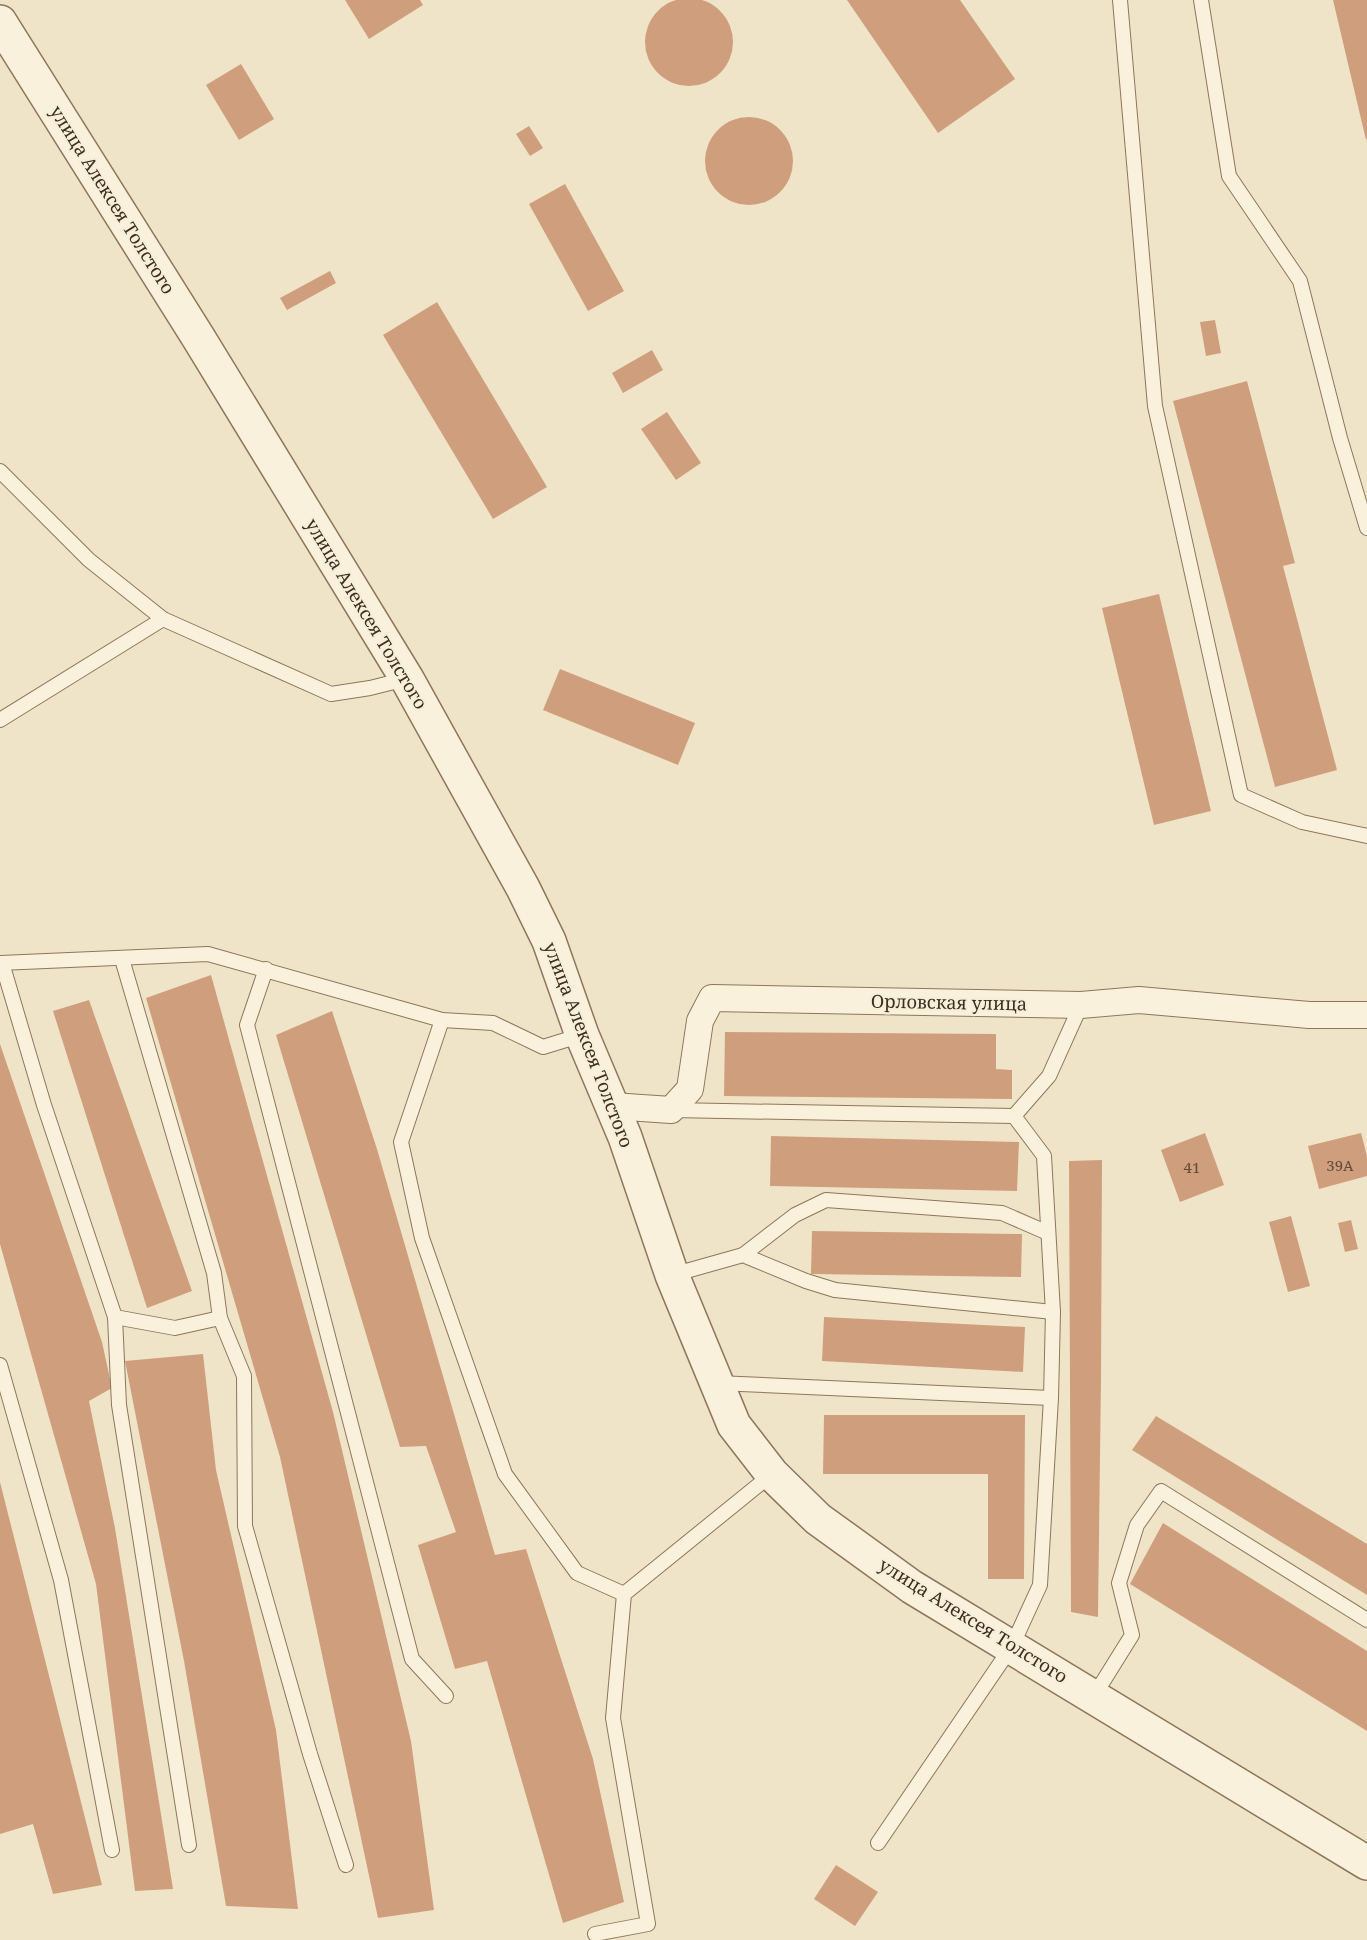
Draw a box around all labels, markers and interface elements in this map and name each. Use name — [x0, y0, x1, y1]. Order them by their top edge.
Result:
street label: улица Алексея Толстого — [45, 101, 181, 298]
street label: улица Алексея Толстого — [300, 514, 433, 713]
street label: улица Алексея Толстого — [539, 939, 639, 1151]
street label: Орловская улица — [871, 989, 1027, 1015]
house number: 39А — [1326, 1155, 1354, 1175]
house number: 41 — [1184, 1157, 1200, 1177]
street label: улица Алексея Толстого — [875, 1552, 1072, 1688]

